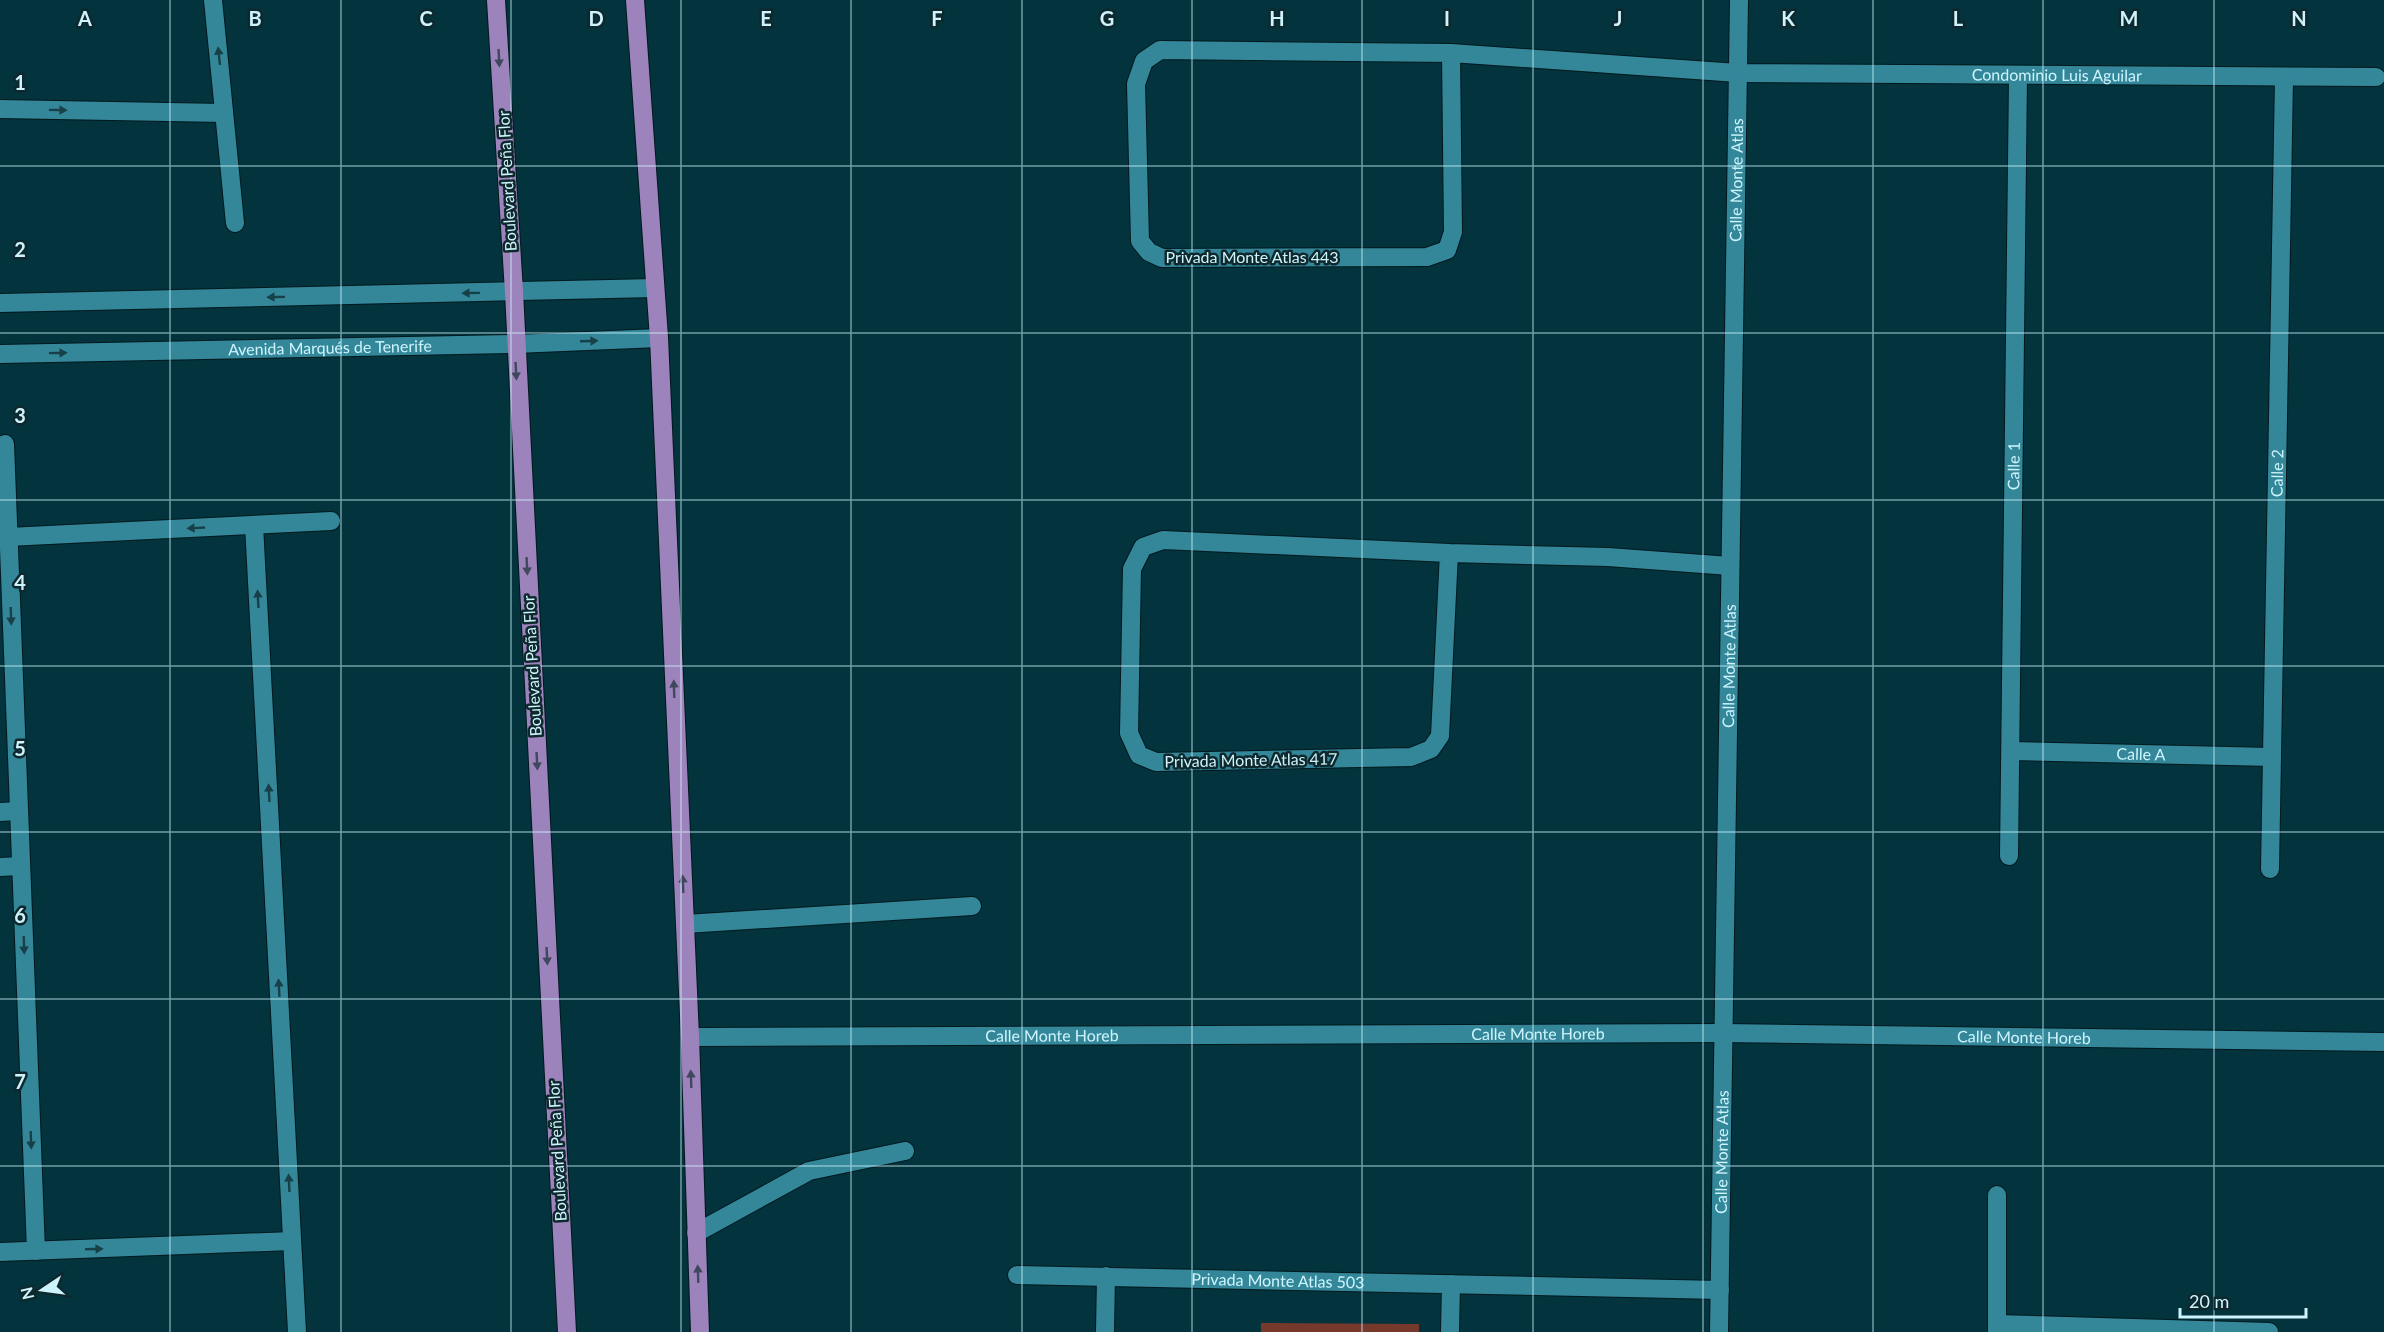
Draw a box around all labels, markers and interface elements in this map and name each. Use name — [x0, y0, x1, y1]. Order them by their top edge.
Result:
text: A — [77, 6, 92, 30]
text: B — [248, 6, 262, 30]
text: C — [419, 6, 433, 30]
text: D — [588, 6, 604, 30]
text: E — [760, 6, 772, 30]
text: F — [931, 6, 943, 30]
text: G — [1100, 6, 1114, 30]
text: H — [1269, 6, 1285, 30]
text: I — [1444, 6, 1450, 30]
text: J — [1614, 6, 1622, 30]
text: K — [1781, 6, 1795, 30]
text: L — [1953, 6, 1964, 30]
text: M — [2120, 6, 2138, 30]
text: N — [2291, 6, 2307, 30]
one-way arrow — [214, 47, 224, 66]
one-way arrow — [495, 49, 504, 68]
street label: Condominio Luis Aguilar — [1972, 64, 2142, 85]
text: 1 — [14, 70, 26, 94]
one-way arrow — [49, 105, 68, 115]
street label: Boulevard Peña Flor — [493, 110, 520, 252]
street label: Calle Monte Atlas — [1725, 118, 1746, 242]
text: 2 — [14, 237, 26, 261]
street label: Privada Monte Atlas 443 — [1165, 247, 1339, 266]
one-way arrow — [461, 288, 480, 298]
one-way arrow — [266, 292, 285, 302]
street label: Avenida Marqués de Tenerife — [228, 336, 432, 359]
one-way arrow — [580, 337, 599, 346]
one-way arrow — [49, 348, 68, 358]
one-way arrow — [512, 362, 521, 381]
text: 3 — [14, 403, 26, 427]
street label: Calle 1 — [2003, 442, 2023, 490]
street label: Calle 2 — [2267, 449, 2286, 497]
one-way arrow — [187, 523, 206, 532]
one-way arrow — [522, 557, 531, 576]
text: 4 — [14, 570, 26, 594]
one-way arrow — [254, 589, 263, 608]
street label: Boulevard Peña Flor — [518, 595, 545, 737]
street label: Calle Monte Atlas — [1718, 604, 1739, 728]
one-way arrow — [7, 607, 16, 626]
one-way arrow — [670, 680, 679, 699]
text: 5 — [14, 736, 26, 760]
street label: Calle A — [2116, 743, 2166, 764]
street label: Privada Monte Atlas 417 — [1164, 748, 1338, 771]
one-way arrow — [532, 751, 541, 770]
one-way arrow — [264, 784, 273, 803]
one-way arrow — [678, 874, 687, 893]
text: 6 — [14, 903, 26, 927]
one-way arrow — [19, 935, 29, 954]
one-way arrow — [543, 946, 552, 965]
one-way arrow — [274, 979, 283, 998]
street label: Calle Monte Horeb — [1471, 1023, 1605, 1043]
street label: Calle Monte Horeb — [985, 1025, 1119, 1045]
street label: Calle Monte Horeb — [1957, 1026, 2091, 1047]
text: 7 — [14, 1069, 26, 1093]
one-way arrow — [687, 1069, 696, 1088]
street label: Boulevard Peña Flor — [543, 1080, 570, 1222]
street label: Calle Monte Atlas — [1711, 1090, 1732, 1214]
one-way arrow — [27, 1130, 36, 1149]
one-way arrow — [285, 1173, 294, 1192]
one-way arrow — [84, 1244, 103, 1253]
north arrow — [12, 1260, 72, 1320]
one-way arrow — [693, 1264, 702, 1283]
street label: Privada Monte Atlas 503 — [1191, 1269, 1365, 1291]
scale bar — [2180, 1281, 2306, 1319]
text: N — [16, 1285, 38, 1302]
text: 20 m — [2189, 1290, 2229, 1312]

